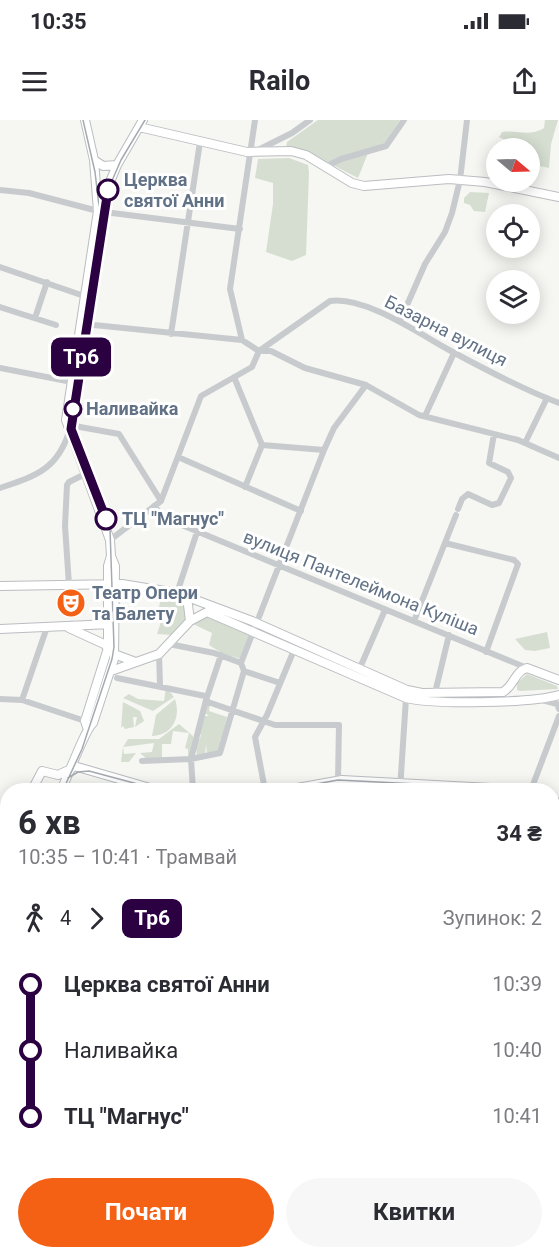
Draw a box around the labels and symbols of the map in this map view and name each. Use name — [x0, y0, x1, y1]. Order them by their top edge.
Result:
north arrow — [486, 138, 540, 192]
place label: Церква святої Анни — [124, 169, 224, 211]
marker: Церква святої Анни — [97, 179, 119, 201]
street label: Базарна вулиця — [381, 291, 511, 370]
line badge: Тр6 — [46, 338, 116, 376]
place label: Наливайка — [86, 398, 179, 419]
marker: Наливайка — [64, 400, 82, 418]
marker: ТЦ "Магнус" — [95, 508, 117, 530]
place label: ТЦ "Магнус" — [122, 508, 224, 529]
street label: вулиця Пантелеймона Куліша — [240, 526, 482, 639]
place label: Театр Опери та Балету — [92, 582, 198, 624]
theatre icon: Театр Опери та Балету — [55, 587, 87, 619]

